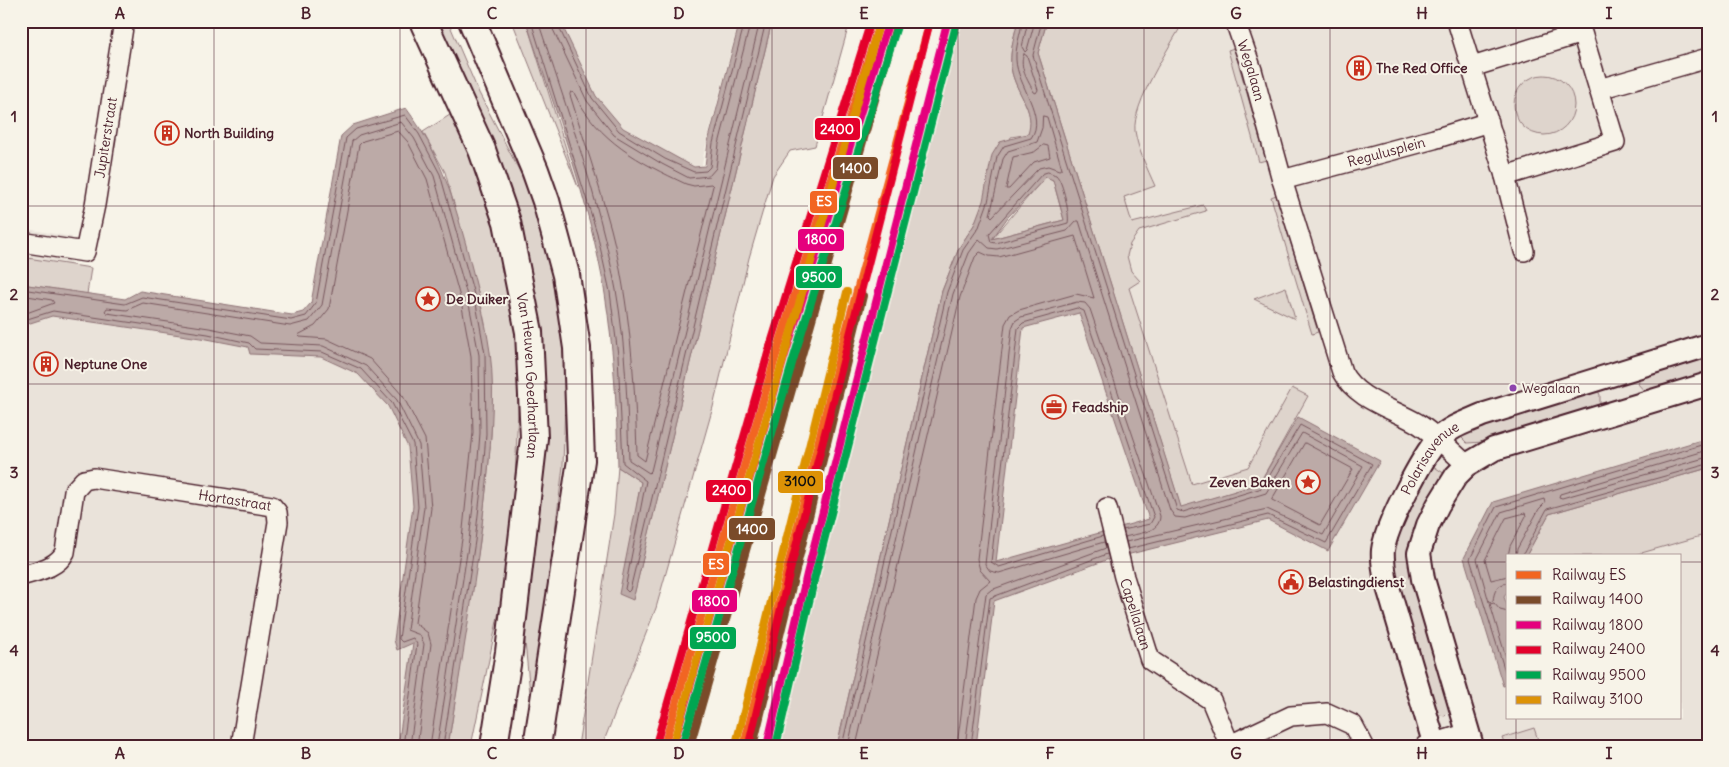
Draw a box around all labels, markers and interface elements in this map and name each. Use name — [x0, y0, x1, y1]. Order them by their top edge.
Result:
text: A — [115, 3, 125, 23]
text: B — [301, 3, 312, 23]
text: C — [487, 3, 498, 23]
text: D — [673, 3, 685, 23]
text: E — [859, 3, 869, 23]
text: F — [1045, 3, 1055, 23]
text: G — [1230, 3, 1242, 23]
text: H — [1416, 3, 1428, 23]
text: I — [1606, 3, 1613, 23]
street label: Wegalaan — [1233, 38, 1269, 103]
building icon: The Red Office — [1346, 55, 1372, 81]
place label: The Red Office — [1376, 59, 1468, 77]
street label: Jupiterstraat — [90, 96, 121, 179]
text: 1 — [11, 106, 17, 126]
text: 1 — [1712, 106, 1718, 126]
line badge: 2400 — [814, 117, 861, 141]
building icon: North Building — [154, 120, 180, 146]
text: 2400 — [820, 120, 854, 138]
place label: North Building — [184, 124, 274, 142]
street label: Regulusplein — [1345, 133, 1427, 171]
line badge: 1400 — [832, 156, 879, 180]
text: 1400 — [840, 159, 872, 177]
line badge: ES — [809, 190, 838, 214]
text: ES — [816, 192, 832, 210]
line badge: 1800 — [797, 228, 845, 252]
text: 1800 — [805, 230, 837, 248]
line badge: 9500 — [795, 265, 843, 289]
text: 9500 — [802, 268, 836, 286]
text: 2 — [10, 284, 19, 304]
text: 2 — [1711, 284, 1720, 304]
place icon: De Duiker — [415, 286, 441, 312]
place label: De Duiker — [446, 290, 509, 308]
street label: Van Heuven Goedhartlaan — [512, 291, 543, 460]
building icon: Neptune One — [33, 351, 59, 377]
place label: Neptune One — [64, 355, 148, 373]
place label: Wegalaan — [1522, 380, 1581, 397]
marker: Wegalaan — [1508, 383, 1518, 393]
office icon: Feadship — [1041, 394, 1067, 420]
place label: Feadship — [1072, 398, 1128, 416]
street label: Polarisavenue — [1397, 417, 1462, 498]
text: 3 — [9, 462, 19, 482]
text: 3 — [1710, 462, 1720, 482]
place icon: Zeven Baken — [1295, 469, 1321, 495]
line badge: 3100 — [777, 470, 824, 494]
text: 3100 — [784, 472, 816, 490]
place label: Zeven Baken — [1209, 473, 1290, 491]
line badge: 2400 — [705, 479, 752, 503]
text: 2400 — [712, 481, 746, 499]
street label: Hortastraat — [197, 486, 273, 515]
line badge: 1400 — [728, 517, 776, 541]
text: 1400 — [736, 520, 768, 538]
line badge: ES — [702, 552, 730, 576]
legend — [1506, 554, 1682, 720]
text: ES — [708, 555, 724, 573]
text: Railway ES — [1552, 565, 1626, 584]
public building icon: Belastingdienst — [1278, 569, 1304, 595]
place label: Belastingdienst — [1308, 573, 1404, 591]
street label: Capellalaan — [1116, 576, 1155, 652]
line badge: 1800 — [691, 589, 738, 613]
text: Railway 1400 — [1552, 589, 1644, 608]
text: 1800 — [698, 592, 730, 610]
text: Railway 1800 — [1552, 615, 1643, 634]
line badge: 9500 — [689, 626, 737, 650]
text: 9500 — [696, 628, 730, 646]
text: Railway 2400 — [1552, 639, 1646, 658]
text: 4 — [9, 640, 19, 660]
text: 4 — [1710, 640, 1720, 660]
text: Railway 9500 — [1552, 665, 1646, 684]
text: Railway 3100 — [1552, 689, 1643, 708]
text: A — [115, 743, 125, 763]
text: B — [301, 743, 312, 763]
text: C — [487, 743, 498, 763]
text: D — [673, 743, 685, 763]
text: E — [859, 743, 869, 763]
text: F — [1045, 743, 1055, 763]
text: G — [1230, 743, 1242, 763]
text: H — [1416, 743, 1428, 763]
text: I — [1606, 743, 1613, 763]

